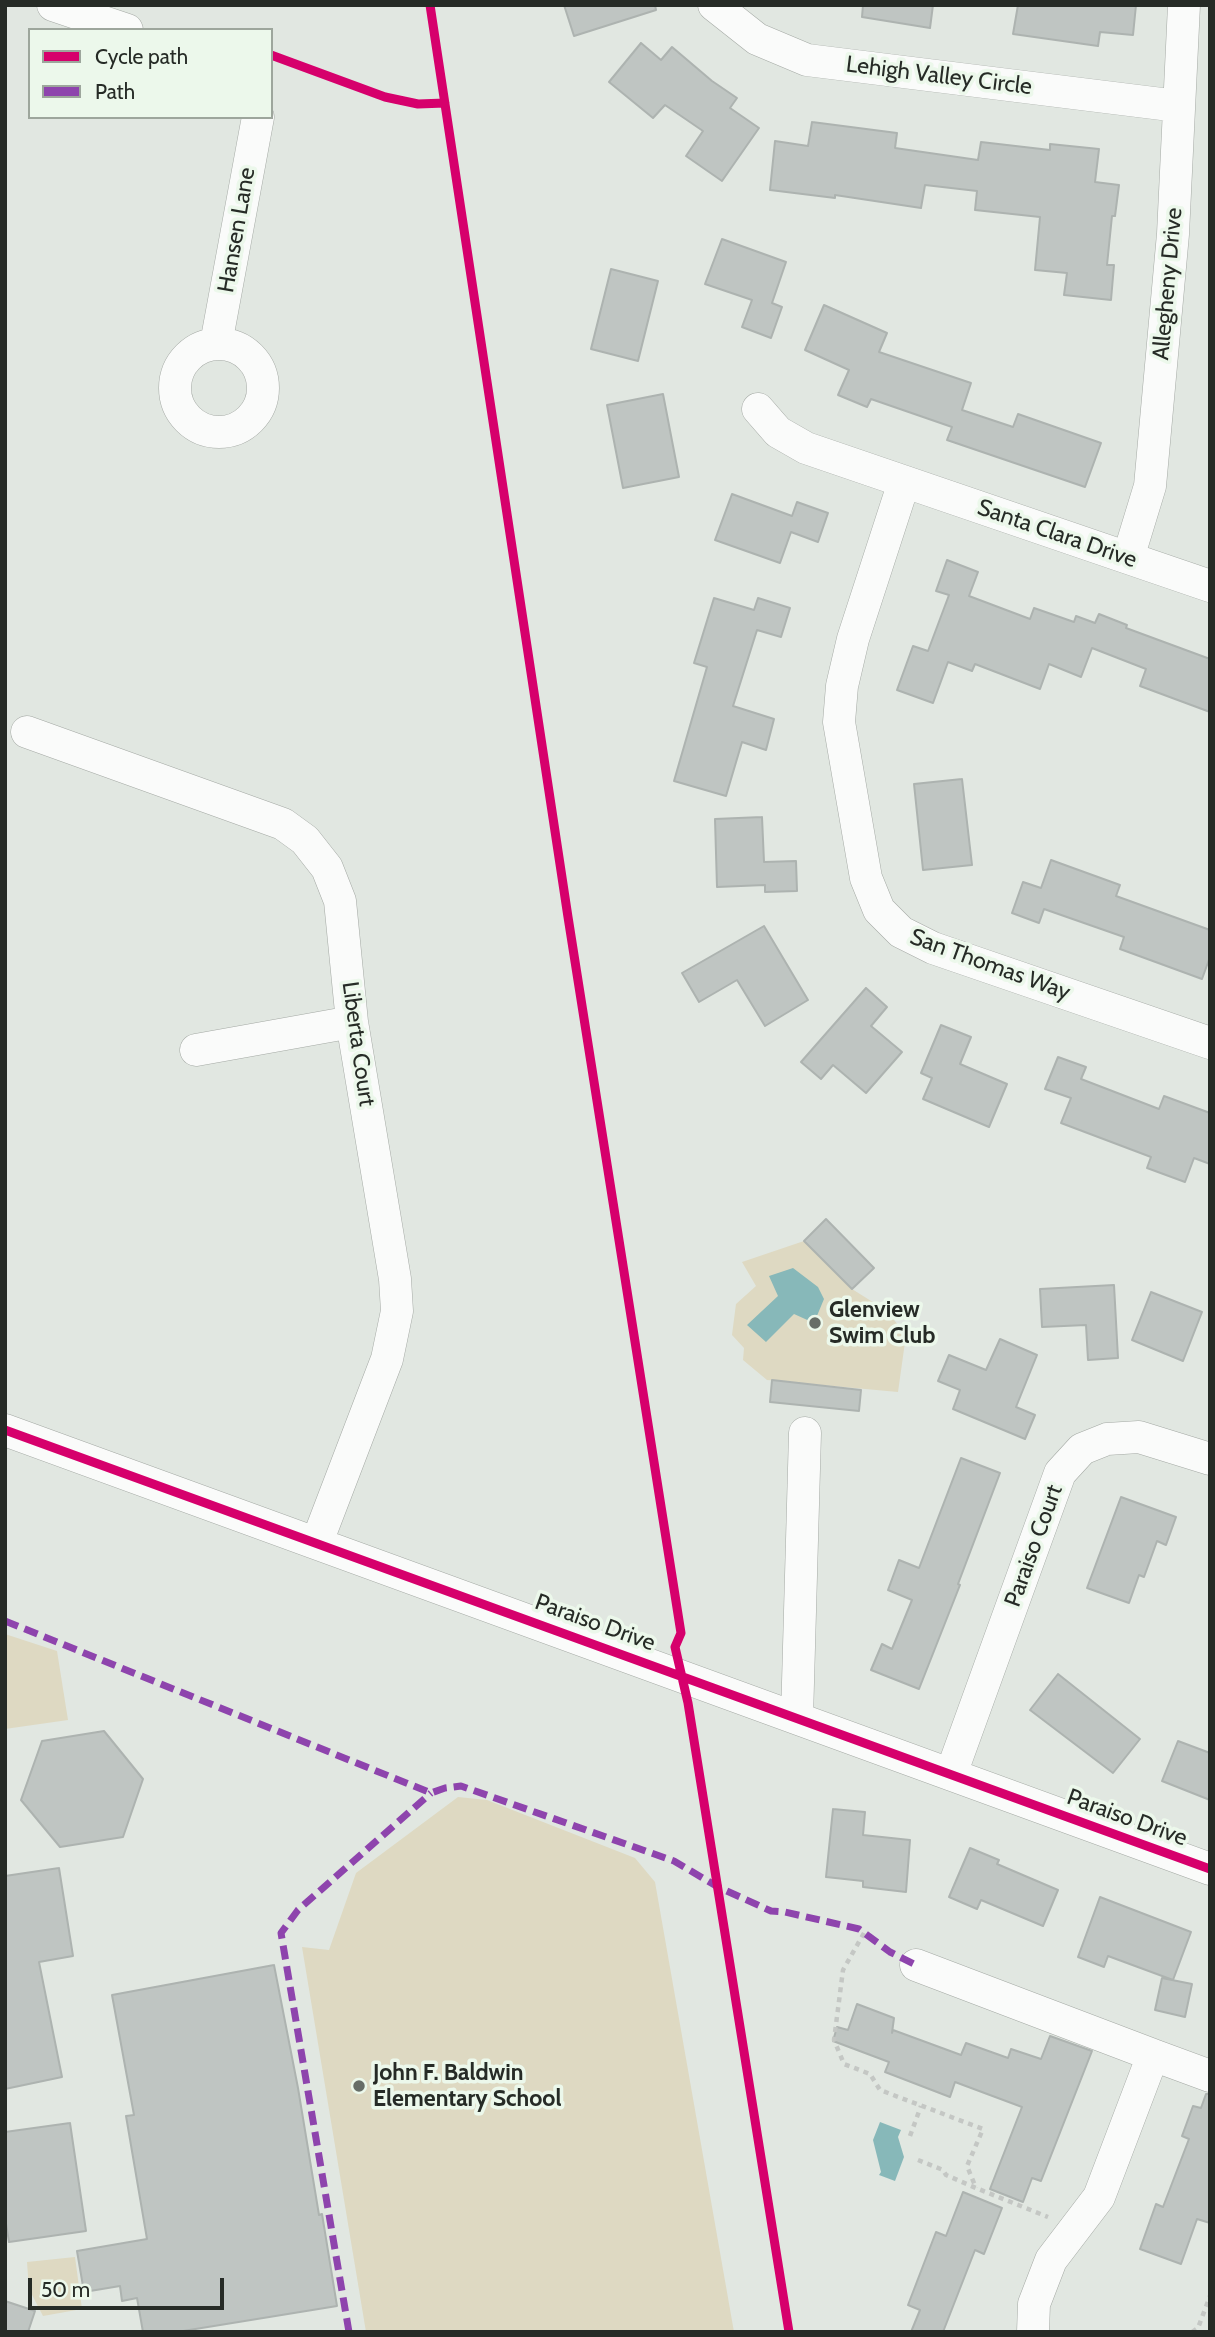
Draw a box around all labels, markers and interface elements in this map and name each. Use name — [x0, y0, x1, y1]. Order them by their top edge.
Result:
legend — [28, 28, 273, 119]
text: Cycle path — [95, 44, 188, 69]
street label: Lehigh Valley Circle — [844, 51, 1034, 101]
text: Path — [95, 79, 135, 104]
street label: Hansen Lane — [212, 165, 262, 295]
street label: Allegheny Drive — [1148, 207, 1188, 361]
street label: Santa Clara Drive — [974, 494, 1140, 574]
street label: San Thomas Way — [906, 923, 1074, 1007]
street label: Liberta Court — [336, 980, 380, 1108]
place label: Glenview Swim Club — [829, 1296, 935, 1350]
marker: Glenview Swim Club — [807, 1315, 823, 1331]
street label: Paraiso Court — [999, 1481, 1069, 1611]
street label: Paraiso Drive — [531, 1589, 659, 1657]
street label: Paraiso Drive — [1063, 1784, 1191, 1852]
place label: John F. Baldwin Elementary School — [373, 2059, 561, 2113]
marker: John F. Baldwin Elementary School — [351, 2078, 367, 2094]
scale bar — [32, 2264, 228, 2308]
text: 50 m — [41, 2277, 90, 2302]

